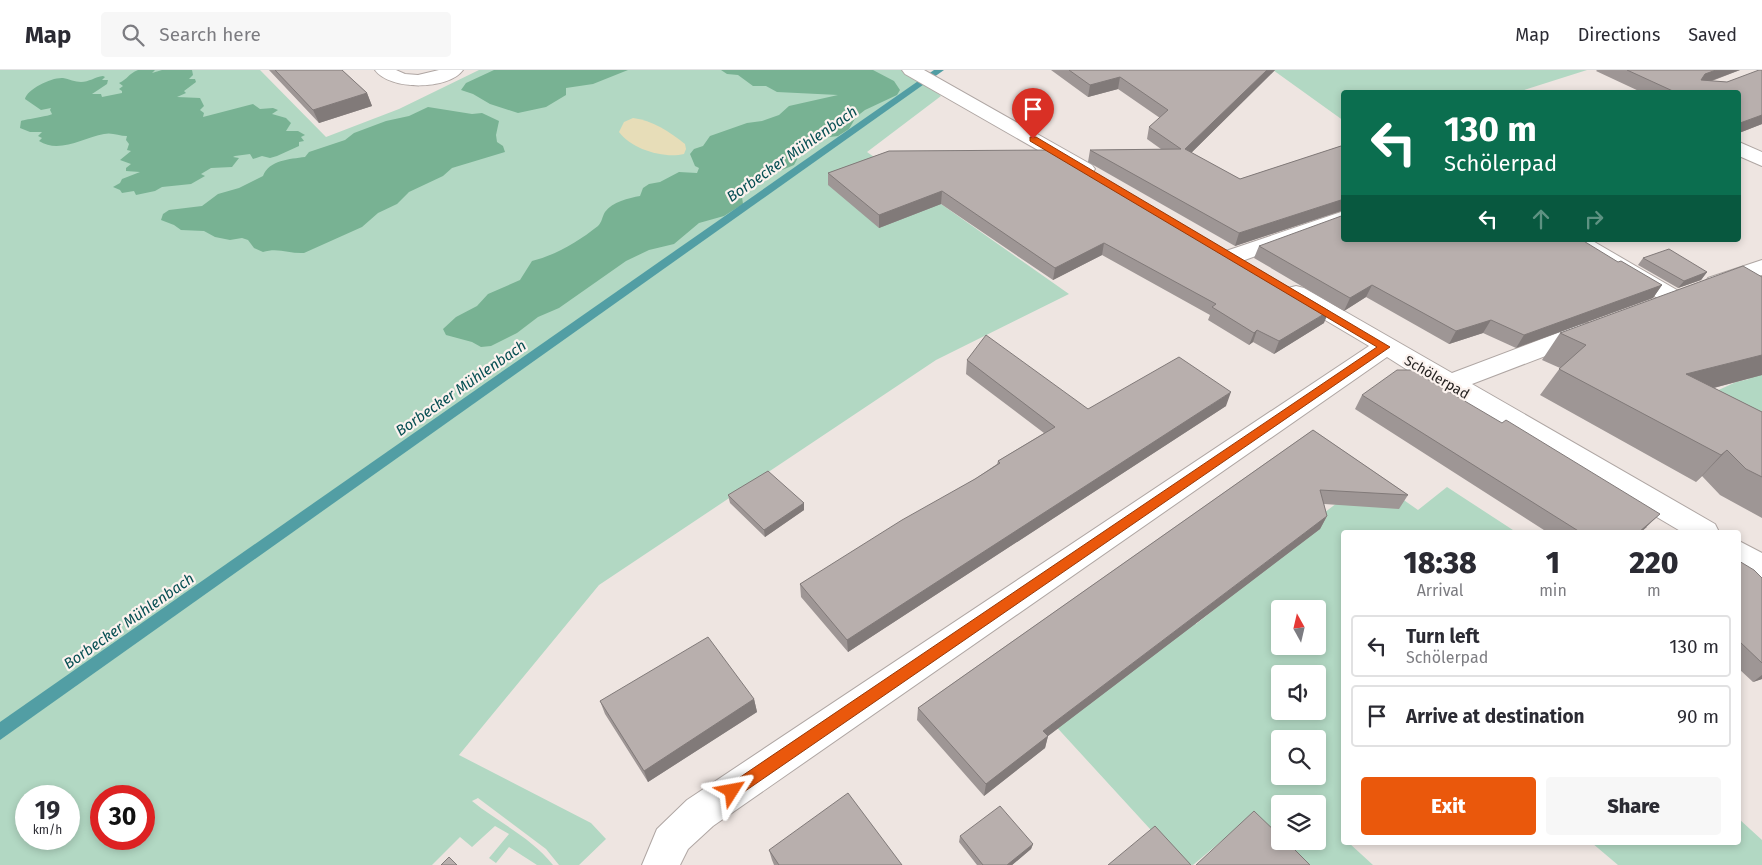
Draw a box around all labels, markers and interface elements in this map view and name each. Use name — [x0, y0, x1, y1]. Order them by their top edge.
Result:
search box — [101, 12, 451, 57]
text: Map — [25, 21, 71, 49]
icon: search — [119, 21, 147, 49]
text: Search here — [159, 23, 261, 46]
text: Map — [1515, 24, 1550, 46]
text: Directions — [1578, 24, 1660, 46]
text: Saved — [1688, 24, 1737, 46]
pin — [1012, 88, 1054, 139]
icon: arrive — [1019, 95, 1047, 123]
water label: Borbecker Mühlenbach — [723, 102, 861, 206]
text: 130 m — [1444, 108, 1537, 150]
icon: left — [1361, 110, 1426, 175]
text: Schölerpad — [1444, 150, 1557, 177]
icon: left — [1474, 205, 1502, 233]
icon: ahead — [1527, 205, 1555, 233]
icon: right — [1580, 205, 1608, 233]
water label: Borbecker Mühlenbach — [392, 336, 530, 440]
street label: Schölerpad — [1401, 352, 1472, 403]
text: 18:38 — [1404, 545, 1477, 581]
text: 1 — [1546, 545, 1560, 581]
text: 220 — [1629, 545, 1678, 581]
water label: Borbecker Mühlenbach — [60, 569, 198, 673]
text: Arrival — [1417, 581, 1464, 600]
text: min — [1539, 581, 1567, 600]
text: m — [1647, 581, 1661, 600]
north arrow — [1271, 600, 1326, 655]
map controls — [1271, 600, 1326, 850]
text: Turn left — [1406, 625, 1480, 648]
icon: left — [1363, 632, 1391, 660]
text: 130 m — [1669, 635, 1719, 658]
text: Schölerpad — [1406, 648, 1488, 667]
button: sound — [1271, 665, 1326, 720]
icon: arrive — [1363, 702, 1391, 730]
text: Arrive at destination — [1406, 705, 1585, 728]
text: 90 m — [1677, 705, 1719, 728]
button: search — [1271, 730, 1326, 785]
position arrow — [705, 764, 757, 816]
button: Exit — [1361, 777, 1536, 835]
button: Share — [1546, 777, 1721, 835]
speed limit sign: 30 — [90, 785, 155, 850]
button: layers — [1271, 795, 1326, 850]
text: 19 — [35, 796, 60, 826]
text: km/h — [33, 823, 62, 837]

